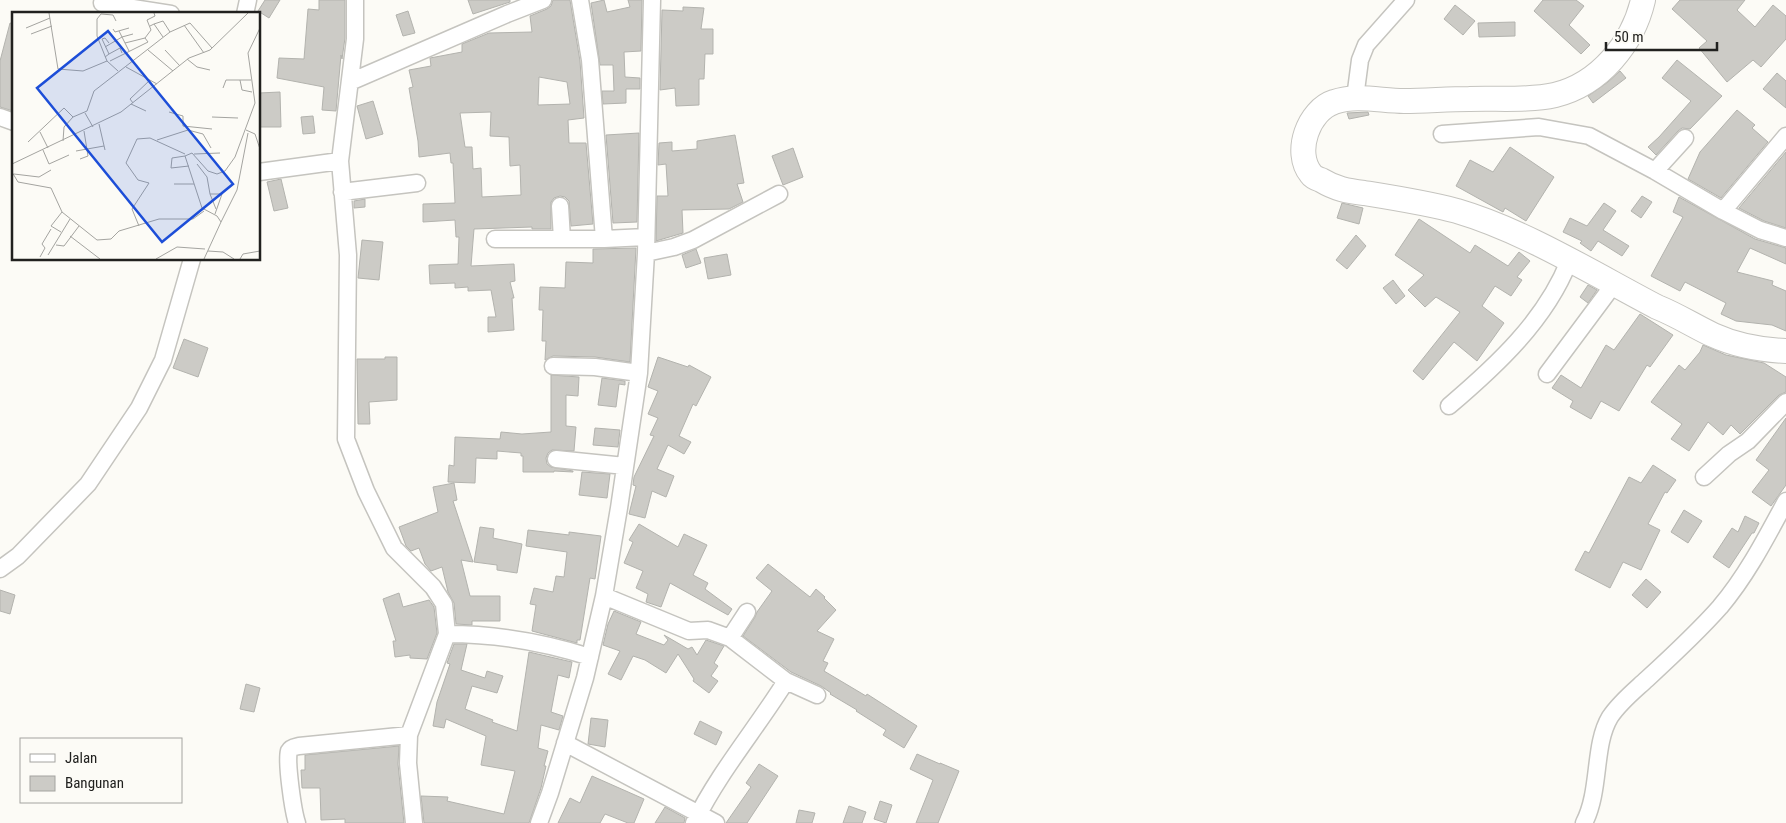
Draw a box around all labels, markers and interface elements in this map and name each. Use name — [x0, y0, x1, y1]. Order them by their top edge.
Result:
inset map — [12, 12, 260, 260]
scale bar — [1606, 20, 1717, 52]
text: 50 m — [1614, 28, 1644, 46]
legend — [20, 738, 182, 803]
text: Jalan — [65, 749, 97, 767]
text: Bangunan — [65, 774, 124, 792]

